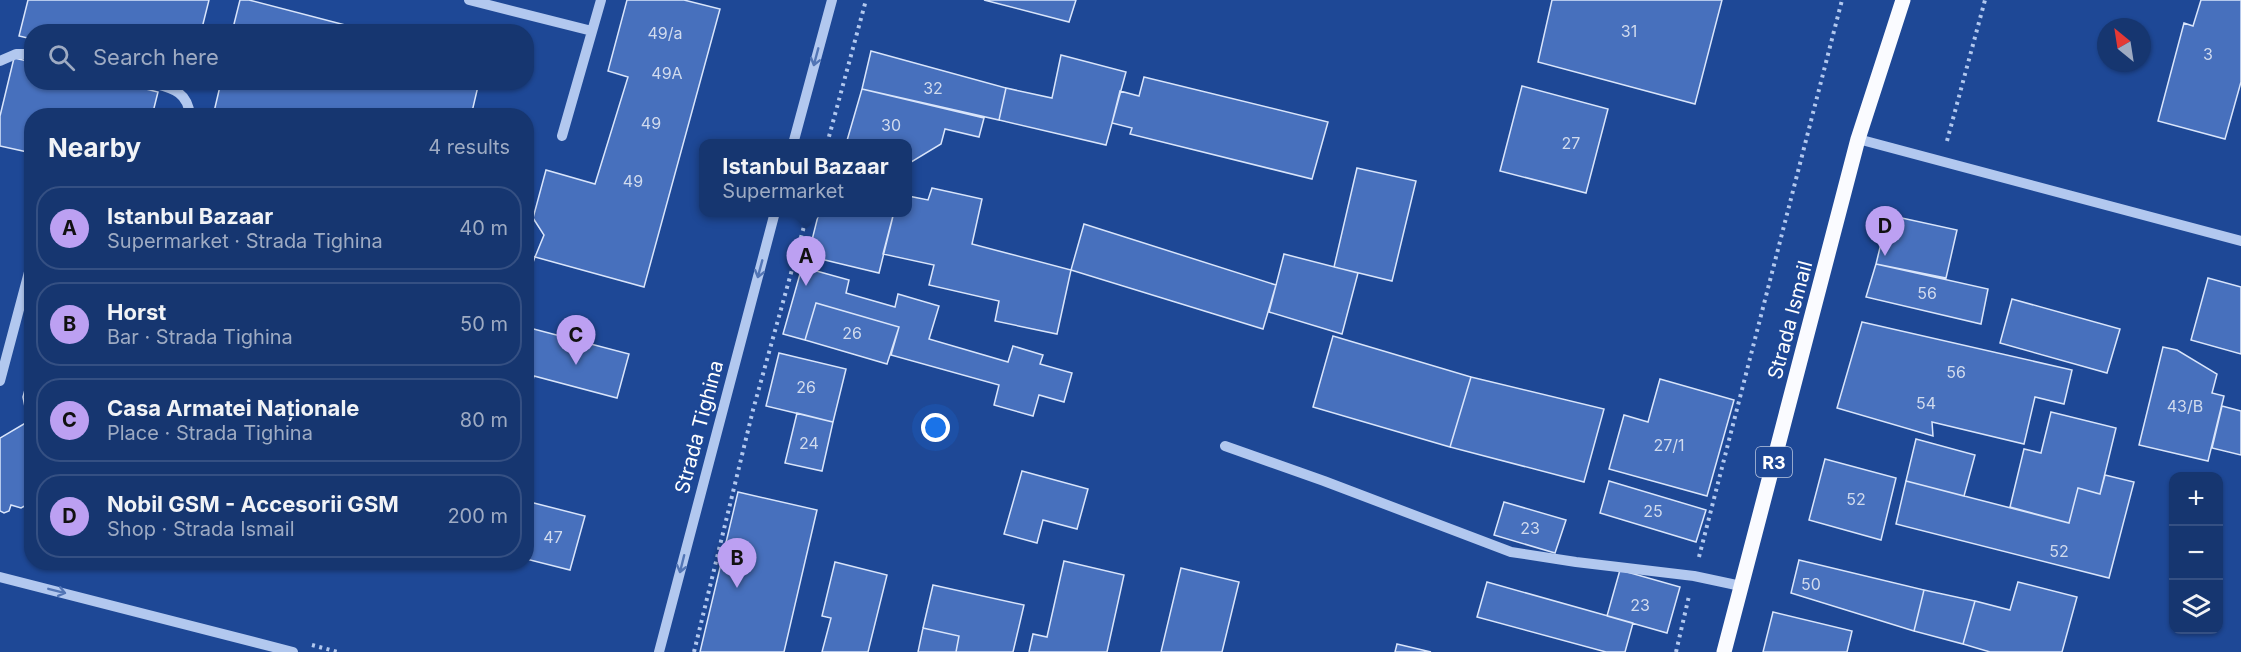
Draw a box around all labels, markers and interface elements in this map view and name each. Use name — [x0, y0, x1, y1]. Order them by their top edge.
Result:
north arrow — [2097, 18, 2151, 72]
house number: 31 — [1621, 21, 1637, 41]
house number: 49/a — [647, 23, 683, 43]
search box — [24, 24, 534, 90]
icon: search — [45, 41, 78, 74]
text: Search here — [93, 44, 219, 70]
house number: 3 — [2203, 44, 2213, 64]
one-way arrow — [810, 47, 822, 66]
house number: 49A — [651, 63, 683, 83]
house number: 32 — [923, 78, 943, 98]
house number: 49 — [641, 113, 661, 133]
house number: 30 — [881, 115, 901, 135]
text: Nearby — [48, 132, 141, 163]
house number: 27 — [1562, 133, 1580, 153]
text: 4 results — [428, 135, 510, 159]
popup — [699, 139, 912, 217]
text: Istanbul Bazaar — [722, 153, 889, 179]
house number: 49 — [623, 171, 643, 191]
text: Supermarket — [722, 179, 844, 203]
text: Istanbul Bazaar — [107, 203, 273, 229]
pin: D — [1866, 206, 1904, 256]
text: A — [62, 216, 77, 240]
text: 40 m — [459, 216, 508, 240]
text: Supermarket · Strada Tighina — [107, 229, 383, 253]
pin: A — [786, 236, 826, 286]
street label: Strada Ismail — [1763, 258, 1817, 382]
one-way arrow — [753, 259, 765, 278]
house number: 56 — [1917, 283, 1937, 303]
text: Horst — [107, 299, 166, 325]
text: B — [63, 312, 76, 336]
text: 50 m — [460, 312, 508, 336]
pin: C — [556, 316, 596, 365]
house number: 26 — [842, 323, 862, 343]
text: Bar · Strada Tighina — [107, 325, 293, 349]
street label: Strada Tighina — [670, 358, 728, 496]
house number: 56 — [1946, 362, 1966, 382]
house number: 26 — [796, 377, 816, 397]
house number: 54 — [1916, 393, 1936, 413]
text: Casa Armatei Naționale — [107, 395, 359, 421]
house number: 43/B — [2167, 396, 2203, 416]
text: C — [62, 408, 77, 432]
text: 80 m — [460, 408, 508, 432]
your location — [921, 413, 950, 442]
text: Place · Strada Tighina — [107, 421, 313, 445]
house number: 24 — [799, 433, 819, 453]
house number: 27/1 — [1653, 435, 1685, 455]
road number: R3 — [1756, 447, 1792, 477]
map controls — [2169, 472, 2223, 634]
button: + — [2169, 472, 2223, 526]
house number: 52 — [1846, 489, 1866, 509]
text: Nobil GSM - Accesorii GSM — [107, 491, 399, 517]
house number: 25 — [1643, 501, 1663, 521]
text: D — [62, 504, 77, 528]
text: 200 m — [447, 504, 508, 528]
text: Shop · Strada Ismail — [107, 517, 295, 541]
house number: 23 — [1520, 518, 1540, 538]
button: − — [2169, 526, 2223, 580]
house number: 47 — [543, 527, 563, 547]
pin: B — [718, 538, 756, 588]
house number: 52 — [2049, 541, 2069, 561]
one-way arrow — [675, 555, 687, 574]
house number: 50 — [1801, 574, 1821, 594]
button: layers — [2169, 580, 2223, 634]
one-way arrow — [47, 586, 66, 598]
house number: 23 — [1630, 595, 1650, 615]

